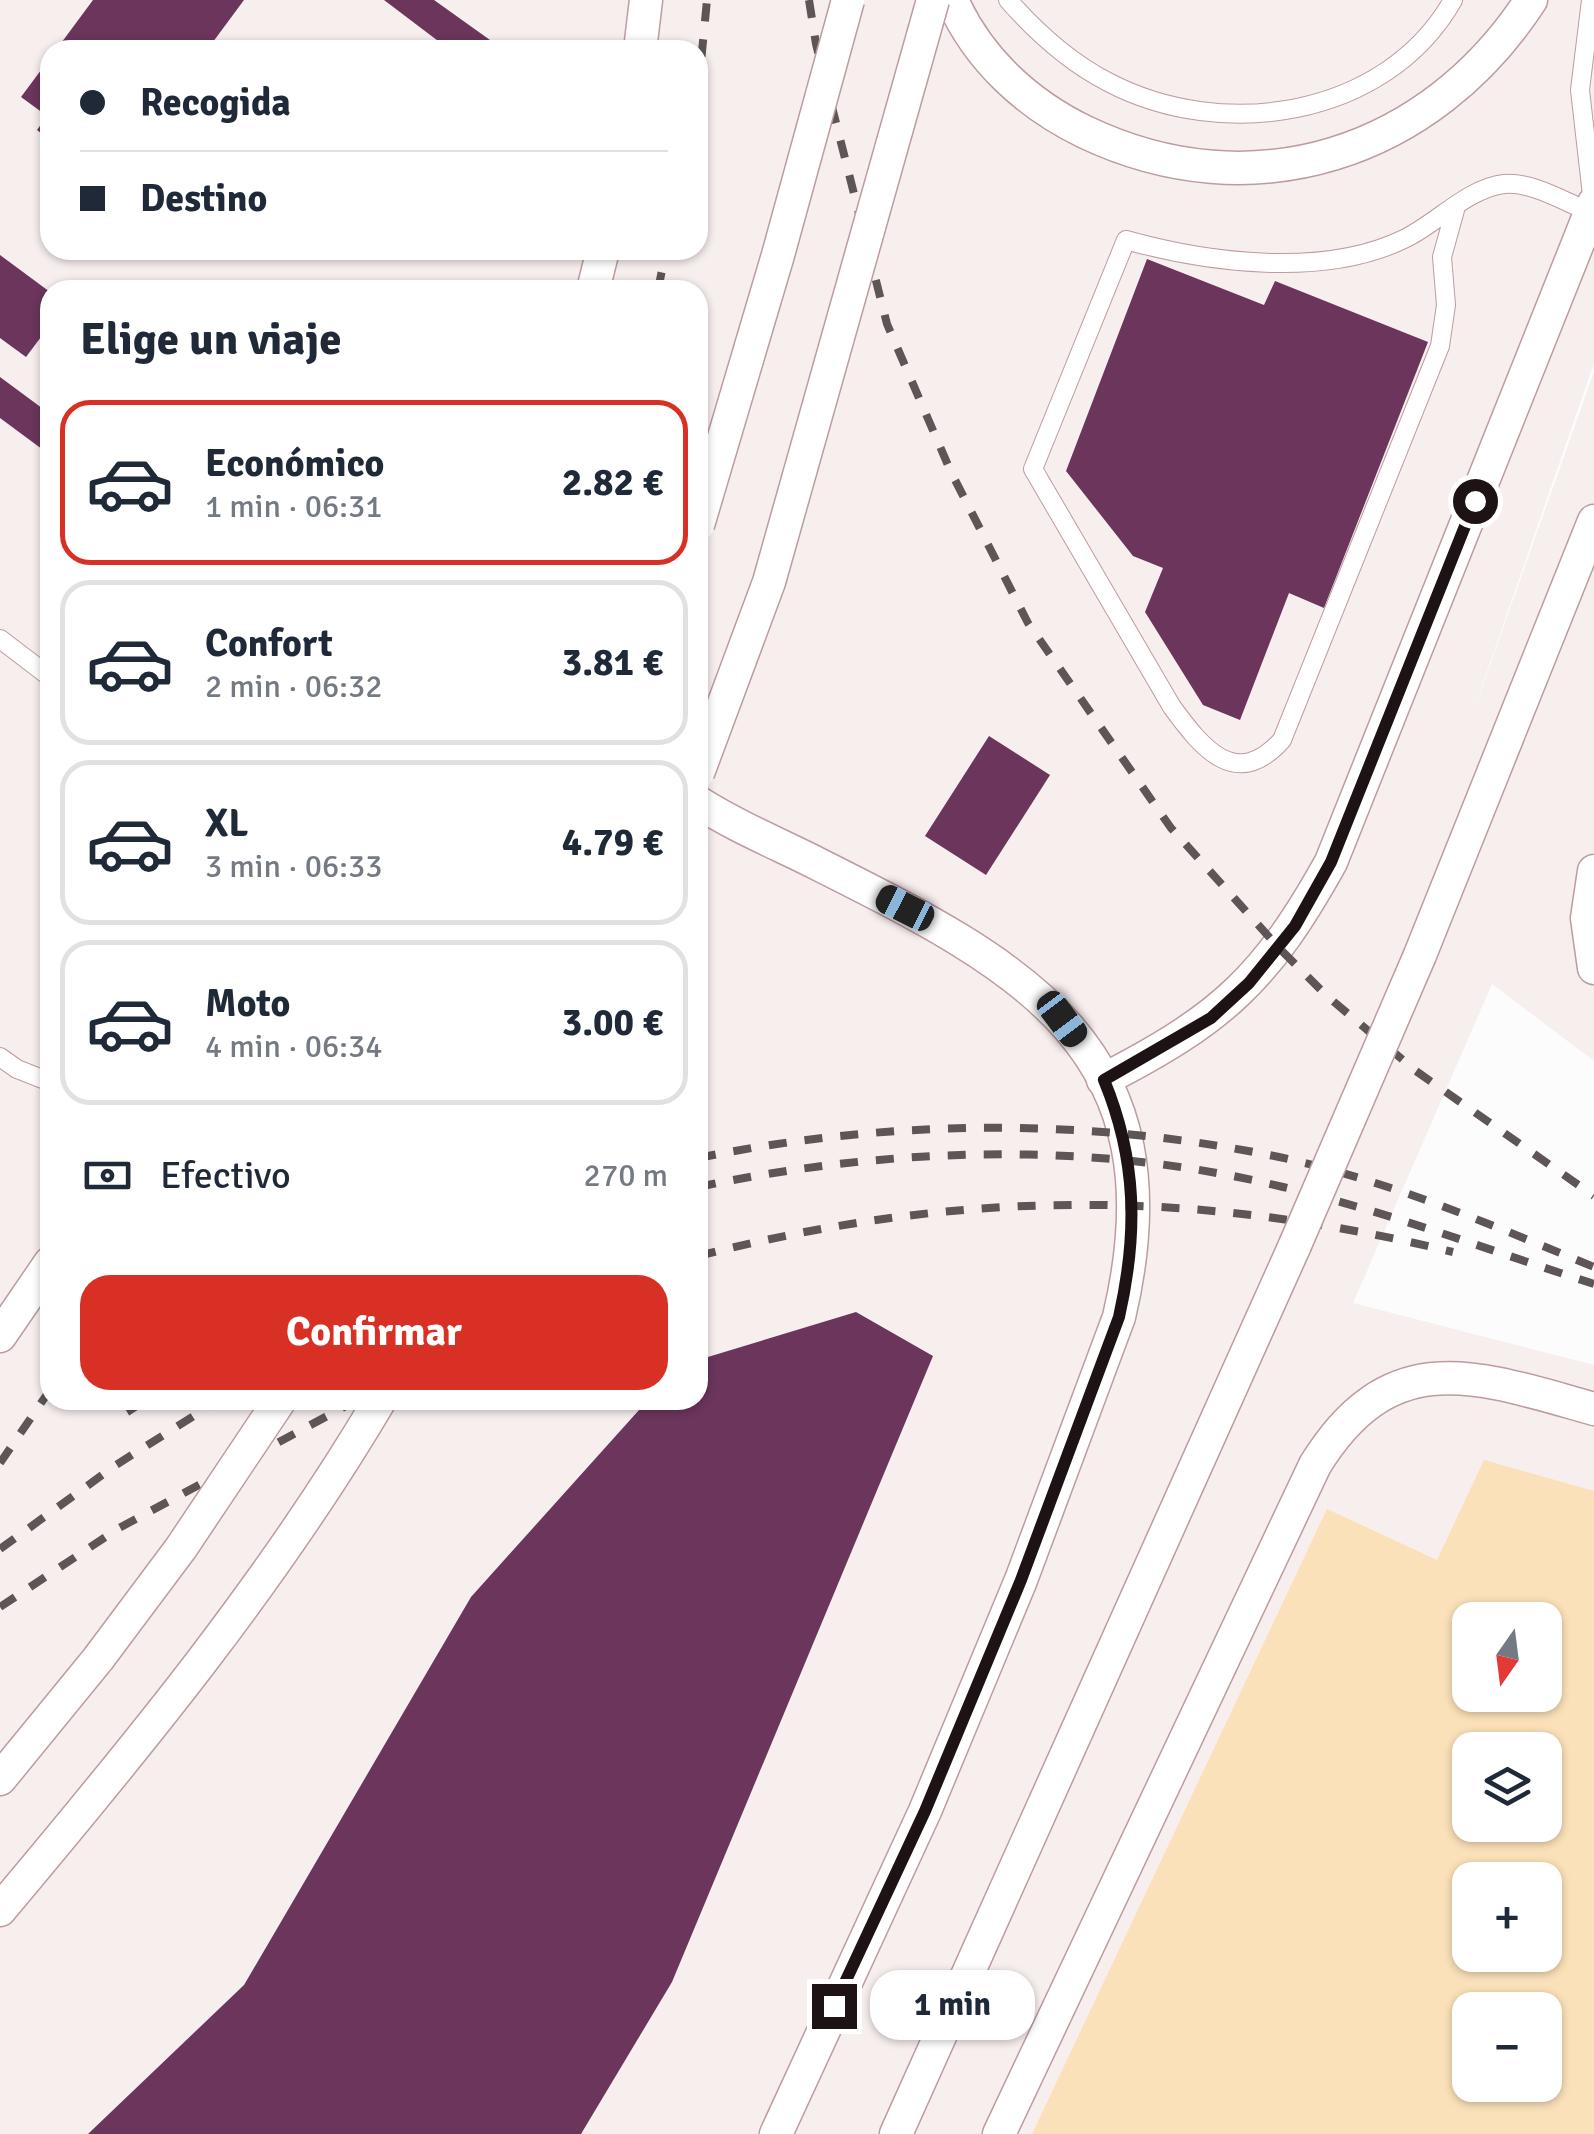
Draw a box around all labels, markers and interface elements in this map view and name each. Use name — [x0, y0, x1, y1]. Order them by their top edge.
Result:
text: Recogida — [140, 79, 291, 126]
text: Destino — [140, 175, 267, 222]
text: Elige un viaje — [80, 312, 342, 367]
icon: car — [85, 438, 175, 528]
text: Económico — [205, 440, 384, 487]
text: 2.82 € — [562, 459, 663, 506]
route start — [1453, 479, 1498, 524]
text: 1 min · 06:31 — [205, 487, 383, 526]
icon: car — [85, 618, 175, 708]
text: Confort — [205, 620, 333, 667]
text: 3.81 € — [562, 639, 663, 686]
text: 2 min · 06:32 — [205, 667, 383, 706]
icon: car — [85, 798, 175, 888]
text: XL — [205, 800, 248, 847]
text: 4.79 € — [562, 819, 663, 866]
text: 3 min · 06:33 — [205, 847, 383, 886]
car — [871, 881, 939, 935]
icon: car — [85, 978, 175, 1068]
text: Moto — [205, 980, 290, 1027]
car — [1032, 986, 1092, 1052]
text: 3.00 € — [562, 999, 663, 1046]
text: 4 min · 06:34 — [205, 1027, 383, 1066]
icon: cash — [80, 1148, 135, 1203]
text: Efectivo — [160, 1152, 291, 1199]
text: 270 m — [584, 1156, 668, 1195]
button: Confirmar — [80, 1275, 668, 1390]
north arrow — [1452, 1602, 1562, 1712]
map controls — [1452, 1602, 1562, 2102]
button: layers — [1452, 1732, 1562, 1842]
button: + — [1452, 1862, 1562, 1972]
callout: 1 min — [869, 1971, 1034, 2041]
route end — [812, 1984, 857, 2029]
text: 1 min — [914, 1985, 991, 2024]
button: − — [1452, 1992, 1562, 2102]

